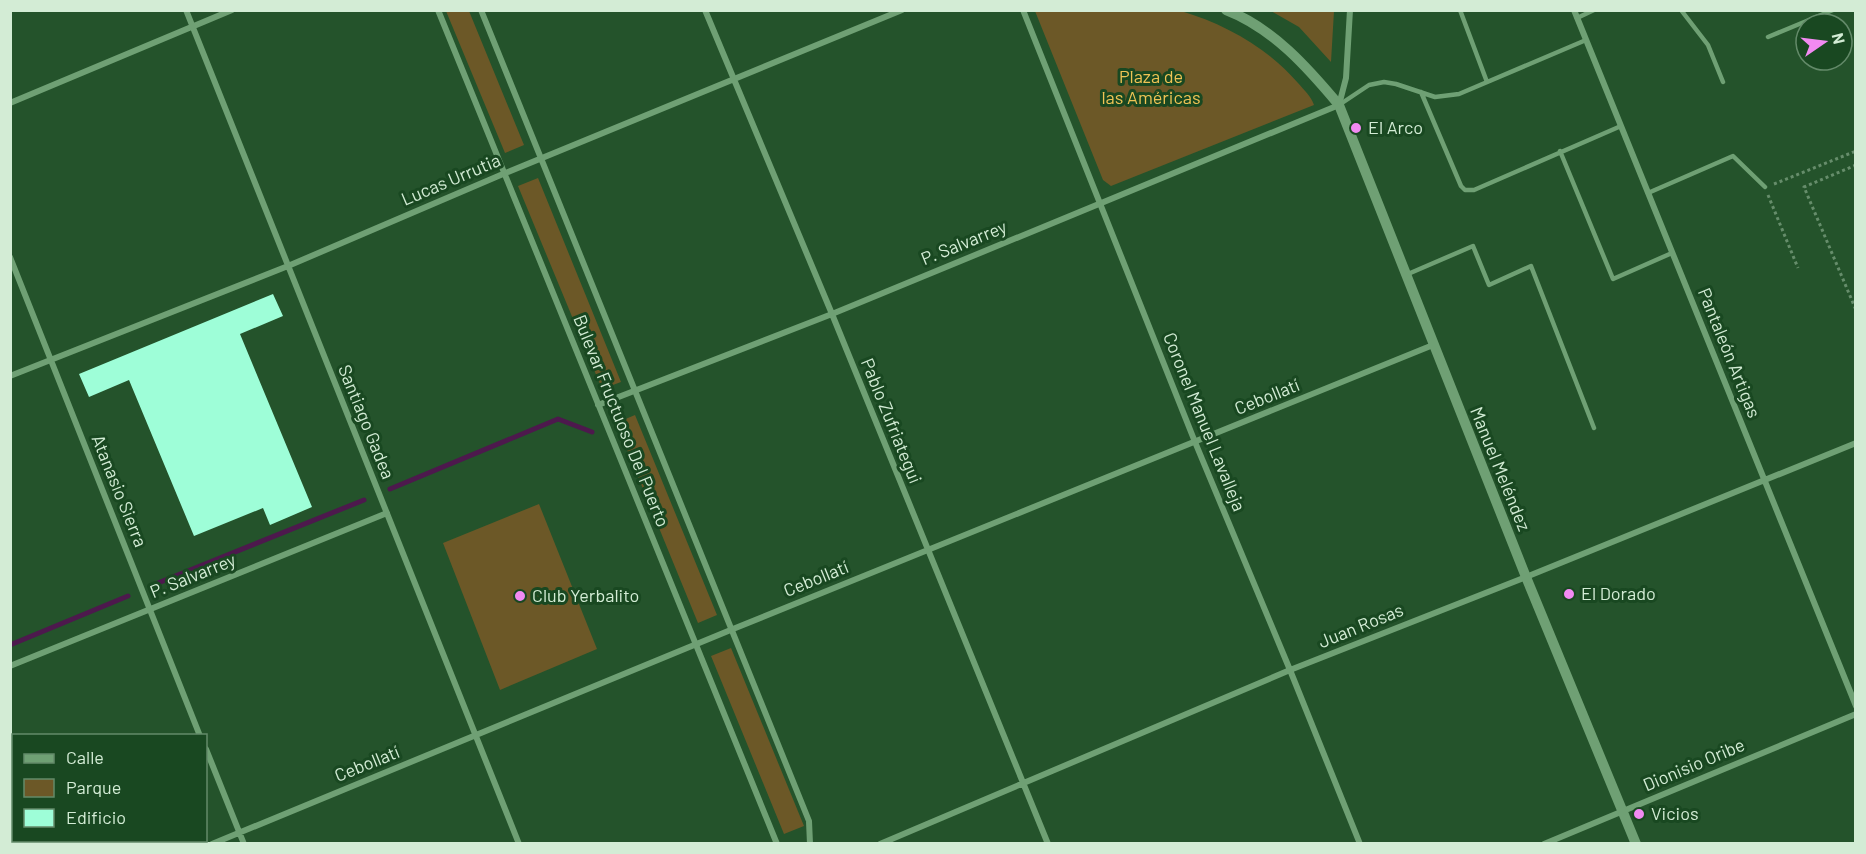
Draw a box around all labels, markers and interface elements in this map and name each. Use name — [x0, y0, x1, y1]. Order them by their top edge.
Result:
north arrow — [1794, 12, 1854, 72]
text: N — [1829, 31, 1850, 46]
park label: Plaza de las Américas — [1101, 65, 1201, 108]
place label: El Arco — [1368, 116, 1423, 138]
marker: El Arco — [1349, 121, 1363, 135]
street label: Lucas Urrutia — [398, 148, 503, 210]
street label: P. Salvarrey — [917, 215, 1010, 269]
street label: Pantaleón Artigas — [1694, 284, 1766, 421]
street label: Bulevar Fructuoso Del Puerto — [569, 311, 675, 530]
street label: Coronel Manuel Lavalleja — [1159, 329, 1251, 514]
street label: Pablo Zufriategui — [857, 355, 927, 486]
street label: Santiago Gadea — [334, 361, 400, 482]
street label: Cebollatí — [1231, 373, 1302, 419]
street label: Manuel Meléndez — [1466, 403, 1536, 534]
street label: Atanasio Sierra — [87, 431, 152, 550]
street label: P. Salvarrey — [146, 548, 239, 602]
street label: Cebollatí — [780, 555, 851, 601]
place label: El Dorado — [1581, 582, 1656, 604]
place label: Club Yerbalito — [532, 584, 639, 606]
marker: El Dorado — [1562, 587, 1576, 601]
marker: Club Yerbalito — [513, 589, 527, 603]
street label: Juan Rosas — [1315, 598, 1406, 652]
street label: Dionisio Oribe — [1640, 733, 1748, 795]
legend — [12, 734, 207, 842]
street label: Cebollatí — [331, 740, 402, 786]
text: Calle — [66, 746, 104, 768]
text: Parque — [66, 776, 121, 798]
place label: Vicios — [1651, 802, 1699, 824]
text: Edificio — [66, 806, 126, 828]
marker: Vicios — [1632, 807, 1646, 821]

